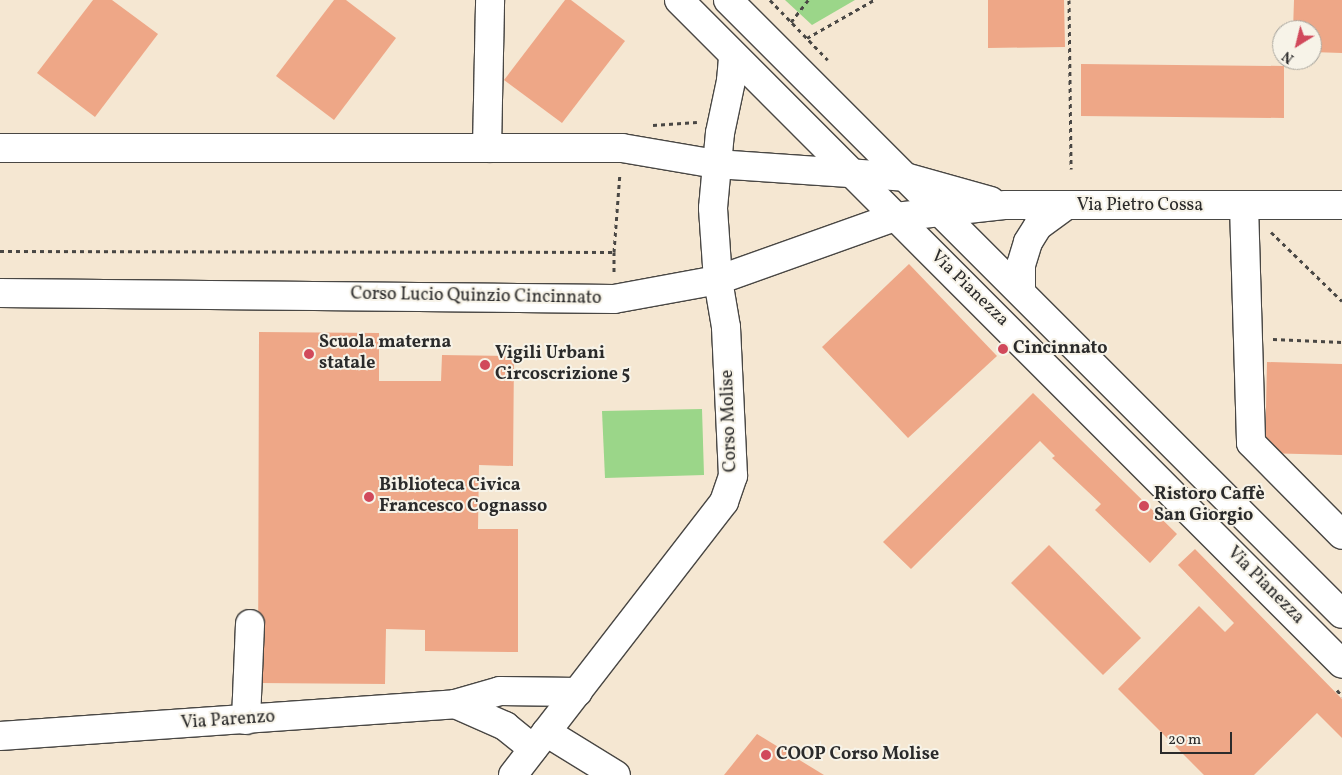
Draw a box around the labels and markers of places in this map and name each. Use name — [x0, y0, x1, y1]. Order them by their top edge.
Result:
place label: Scuola materna statale — [319, 333, 451, 376]
place label: Cincinnato — [1013, 338, 1108, 360]
marker: Cincinnato — [997, 343, 1009, 355]
place label: Vigili Urbani Circoscrizione 5 — [495, 344, 630, 386]
marker: Scuola materna statale — [303, 348, 315, 360]
marker: Vigili Urbani Circoscrizione 5 — [479, 359, 491, 371]
place label: Biblioteca Civica Francesco Cognasso — [379, 476, 547, 518]
place label: Ristoro Caffè San Giorgio — [1154, 485, 1265, 528]
marker: Biblioteca Civica Francesco Cognasso — [363, 491, 375, 503]
marker: Ristoro Caffè San Giorgio — [1138, 500, 1150, 512]
place label: COOP Corso Molise — [776, 744, 939, 766]
marker: COOP Corso Molise — [760, 749, 772, 761]

